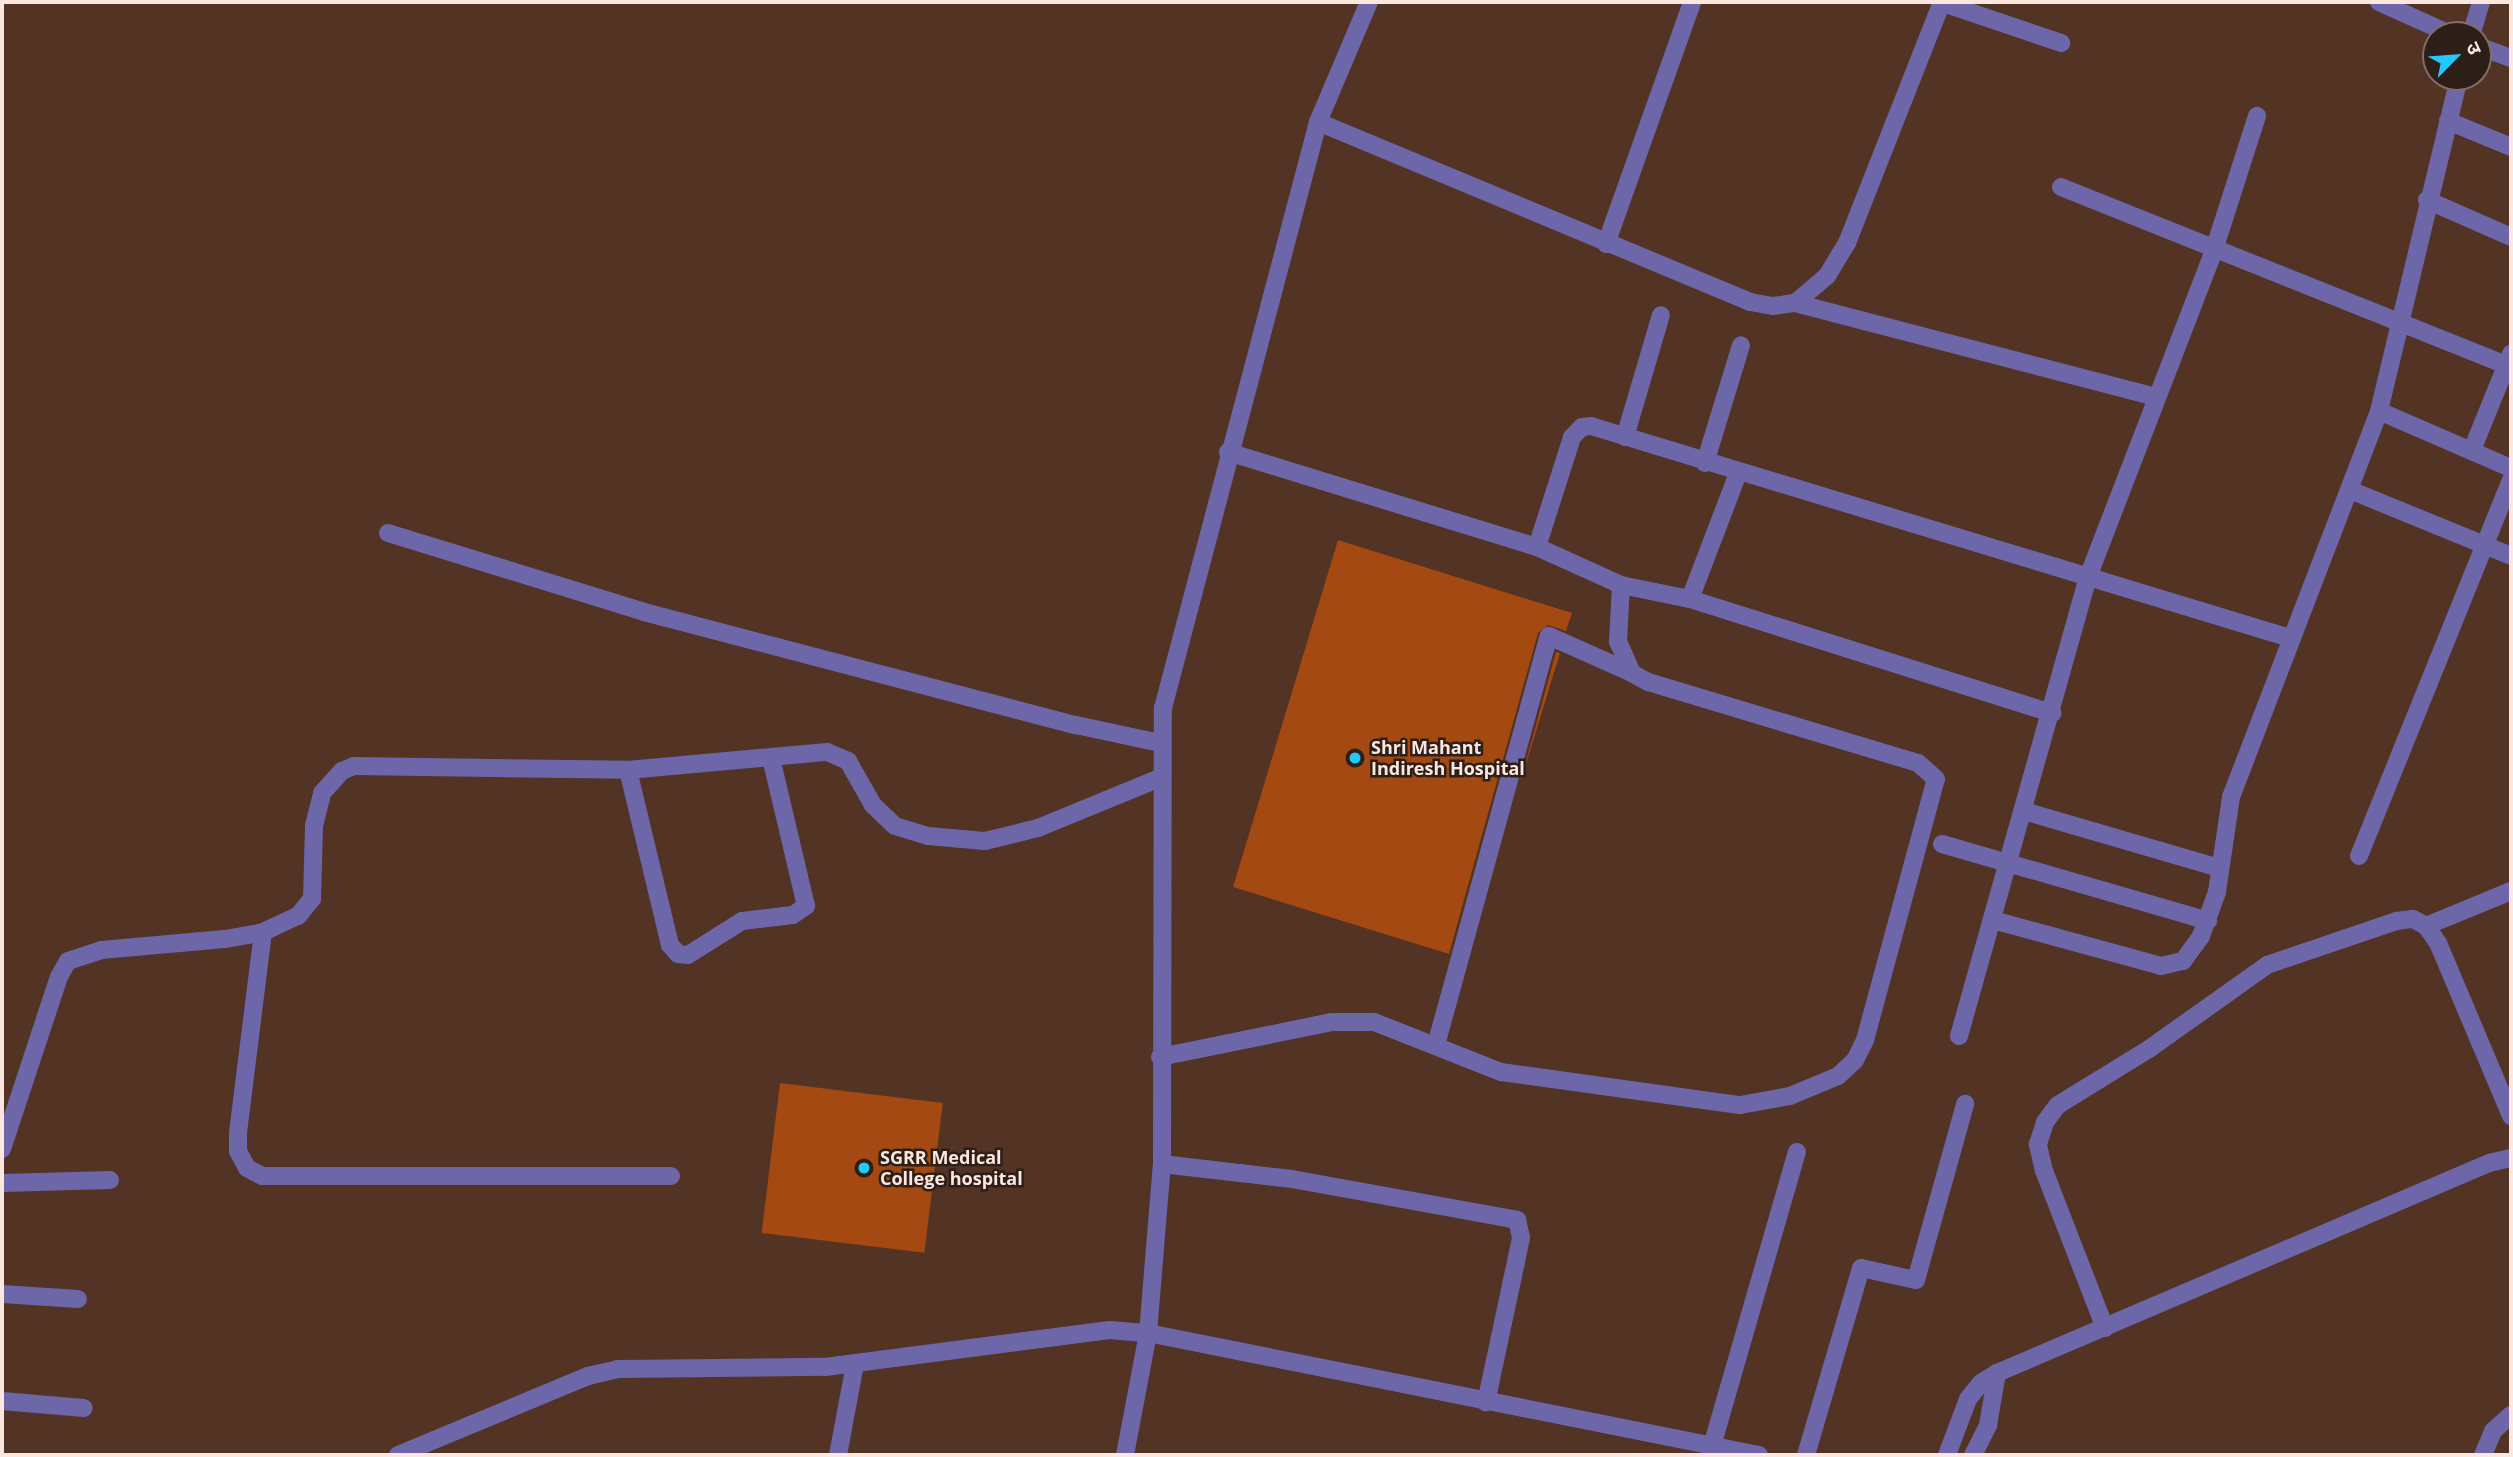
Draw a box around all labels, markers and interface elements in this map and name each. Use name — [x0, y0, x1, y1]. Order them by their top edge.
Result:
north arrow — [2422, 21, 2492, 91]
text: उ — [2460, 37, 2488, 59]
place label: Shri Mahant Indiresh Hospital — [1371, 737, 1525, 780]
marker: Shri Mahant Indiresh Hospital — [1345, 748, 1365, 768]
place label: SGRR Medical College hospital — [880, 1147, 1023, 1190]
marker: SGRR Medical College hospital — [854, 1158, 874, 1178]

